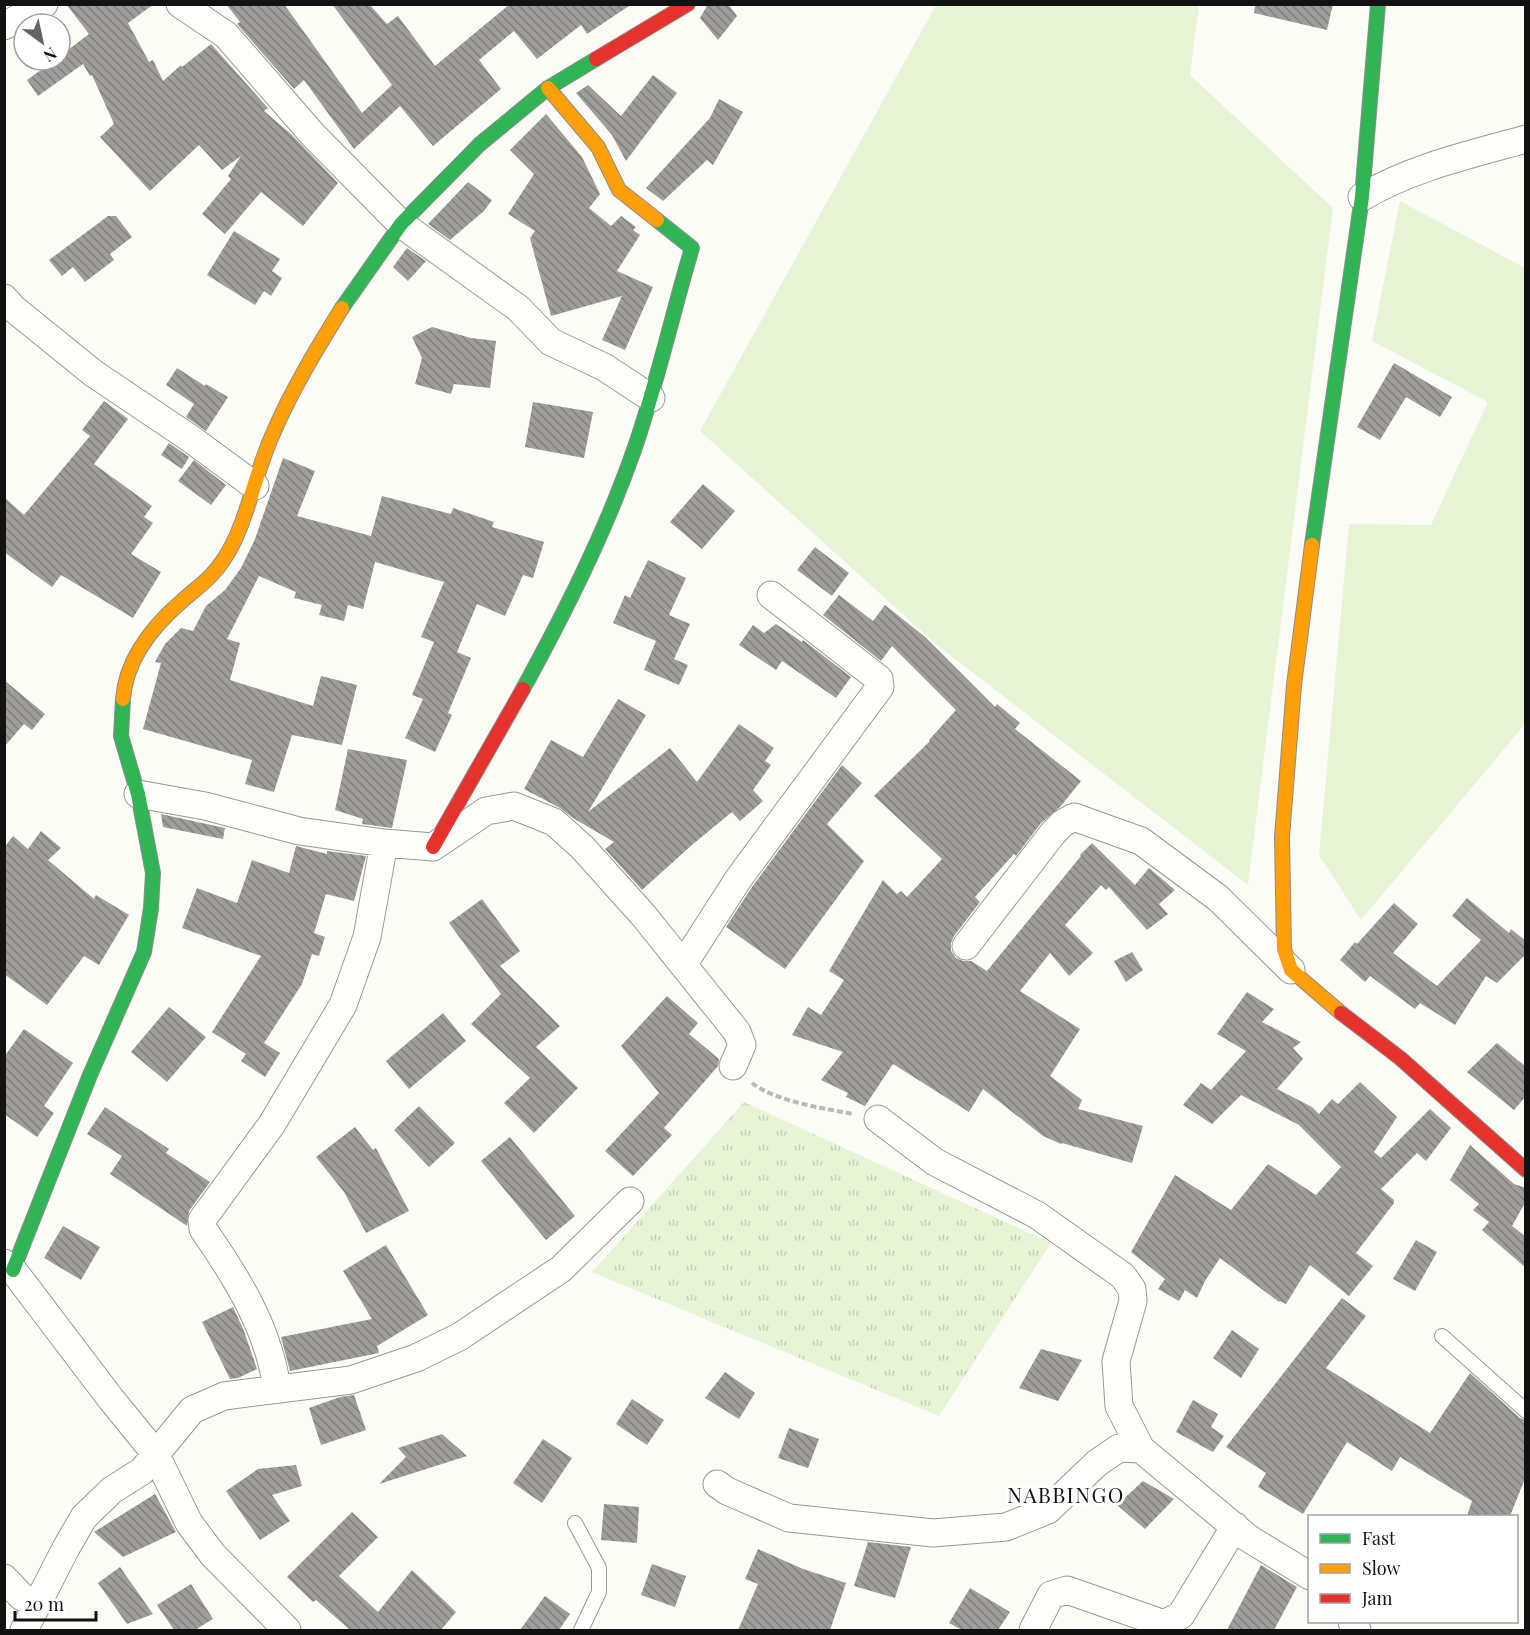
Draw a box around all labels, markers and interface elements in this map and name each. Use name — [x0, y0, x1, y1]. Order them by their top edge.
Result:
north arrow — [12, 12, 72, 72]
text: N — [40, 43, 61, 67]
district label: NABBINGO — [1007, 1480, 1125, 1508]
legend — [1308, 1515, 1518, 1623]
text: Fast — [1362, 1526, 1396, 1550]
text: Slow — [1362, 1556, 1400, 1580]
scale bar — [15, 1584, 96, 1622]
text: Jam — [1361, 1586, 1392, 1610]
text: 20 m — [24, 1592, 64, 1616]

